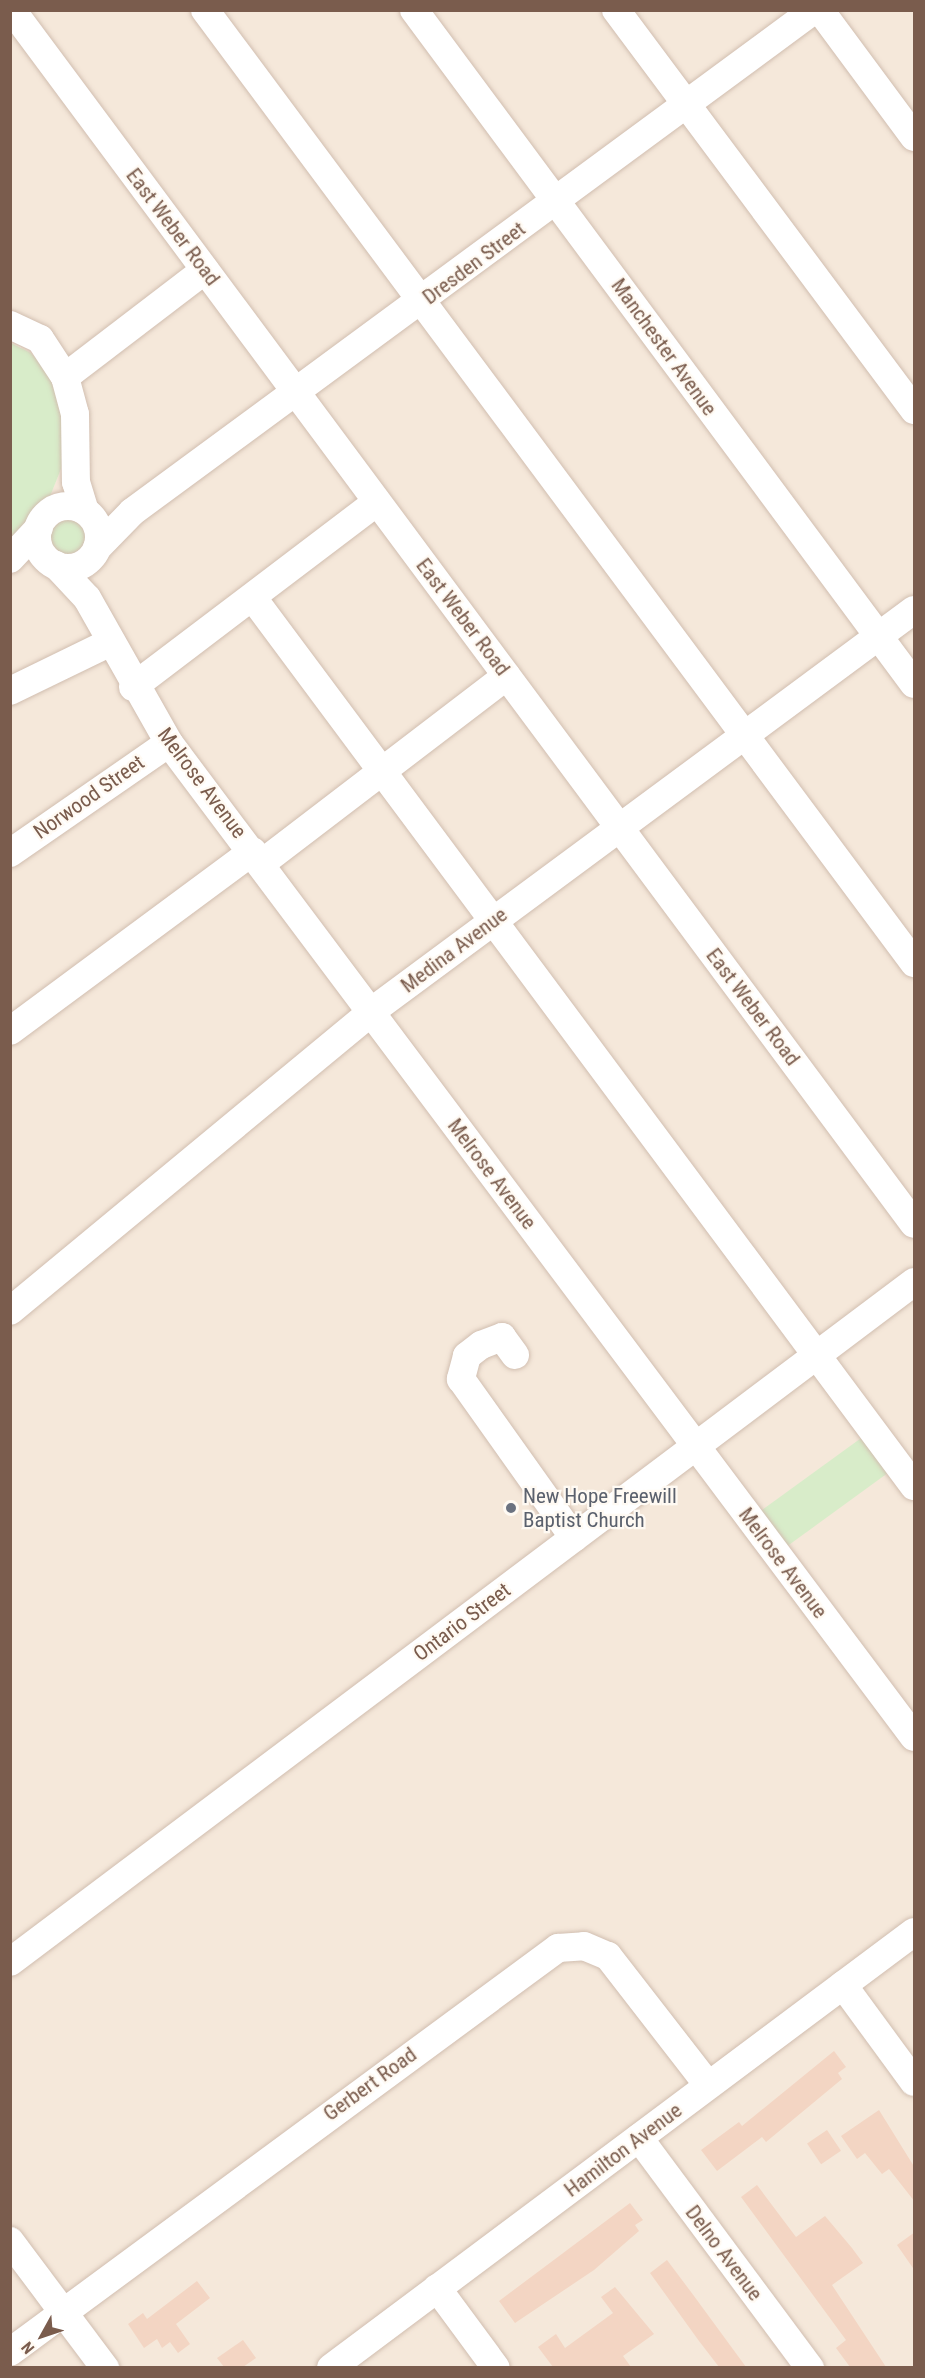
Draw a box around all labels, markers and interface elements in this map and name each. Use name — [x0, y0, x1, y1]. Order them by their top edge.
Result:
street label: East Weber Road — [121, 163, 225, 291]
street label: Dresden Street — [418, 216, 530, 310]
street label: Manchester Avenue — [606, 274, 722, 420]
street label: East Weber Road — [411, 553, 515, 681]
street label: Melrose Avenue — [152, 723, 252, 843]
street label: Norwood Street — [29, 750, 149, 844]
street label: Medina Avenue — [396, 902, 512, 998]
street label: East Weber Road — [701, 943, 805, 1071]
street label: Melrose Avenue — [442, 1114, 542, 1234]
place label: New Hope Freewill Baptist Church — [523, 1483, 677, 1533]
marker: New Hope Freewill Baptist Church — [504, 1501, 518, 1515]
street label: Melrose Avenue — [733, 1503, 833, 1623]
street label: Ontario Street — [409, 1577, 515, 1667]
street label: Gerbert Road — [319, 2042, 421, 2126]
street label: Hamilton Avenue — [559, 2098, 687, 2202]
street label: Delno Avenue — [680, 2200, 768, 2306]
north arrow — [12, 2306, 72, 2366]
text: N — [17, 2338, 38, 2358]

